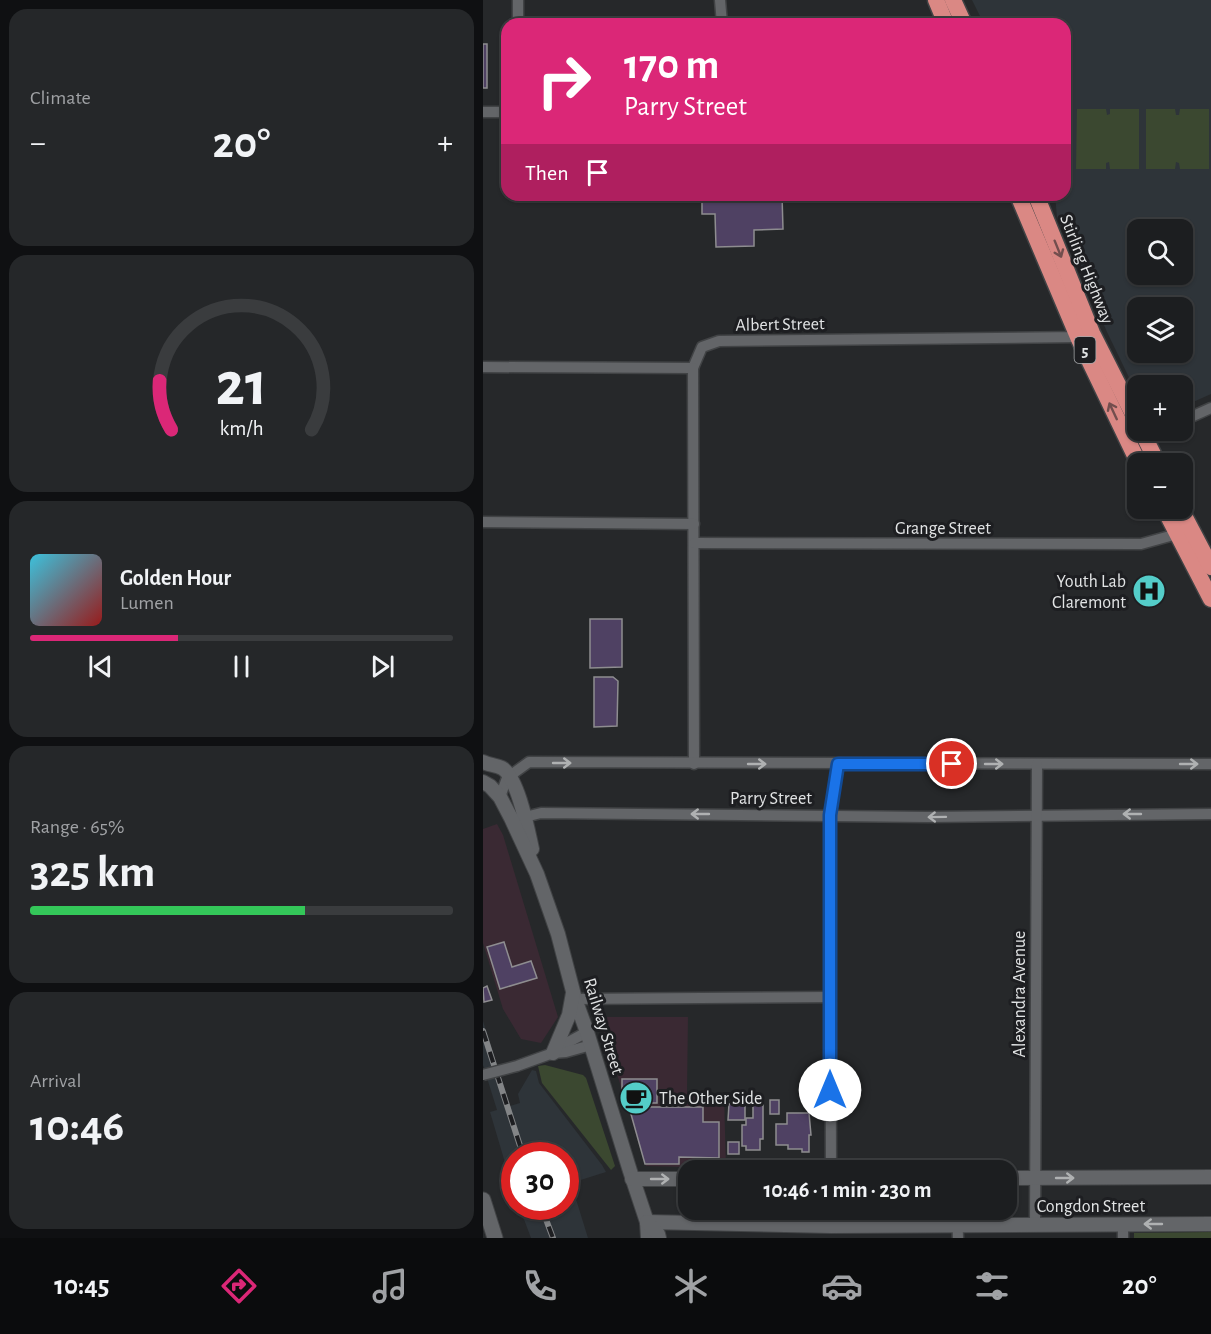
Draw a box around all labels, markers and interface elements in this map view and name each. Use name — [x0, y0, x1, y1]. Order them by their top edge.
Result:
icon: right — [525, 42, 603, 120]
text: 170 m — [624, 44, 719, 86]
text: Climate — [30, 88, 91, 108]
text: Parry Street — [624, 93, 747, 120]
text: 20° — [213, 121, 270, 166]
text: − — [30, 127, 46, 160]
text: + — [437, 127, 453, 160]
icon: arrive — [581, 156, 614, 189]
text: Then — [525, 162, 569, 184]
street label: Stirling Highway — [1056, 212, 1116, 327]
map controls — [1127, 219, 1193, 519]
button: search — [1127, 219, 1193, 285]
one-way arrow — [1053, 239, 1064, 258]
button: layers — [1127, 297, 1193, 363]
street label: Albert Street — [735, 315, 825, 335]
road number: 5 — [1075, 337, 1095, 363]
text: 21 — [216, 354, 267, 416]
button: + — [1127, 375, 1193, 441]
one-way arrow — [1107, 403, 1119, 421]
text: km/h — [219, 419, 264, 440]
button: − — [1127, 453, 1193, 519]
street label: Grange Street — [895, 520, 991, 538]
text: Golden Hour — [120, 567, 231, 589]
place label: Youth Lab Claremont — [1052, 573, 1126, 612]
hospital icon: Youth Lab Claremont — [1131, 573, 1167, 609]
text: Lumen — [120, 593, 174, 613]
icon: previous — [84, 650, 117, 683]
icon: pause — [225, 650, 258, 683]
icon: next — [366, 650, 399, 683]
pin — [926, 738, 977, 789]
icon: arrive — [935, 747, 968, 780]
one-way arrow — [551, 757, 571, 768]
one-way arrow — [746, 758, 766, 770]
one-way arrow — [983, 758, 1003, 770]
one-way arrow — [1178, 758, 1198, 770]
street label: Parry Street — [730, 790, 812, 808]
one-way arrow — [690, 808, 710, 820]
one-way arrow — [1122, 808, 1142, 820]
one-way arrow — [927, 811, 947, 823]
text: Range · 65% — [30, 817, 124, 837]
text: 325 km — [30, 850, 155, 895]
street label: Alexandra Avenue — [1011, 931, 1029, 1057]
street label: Railway Street — [580, 976, 626, 1077]
position arrow — [798, 1058, 862, 1122]
text: Arrival — [30, 1071, 81, 1091]
cafe icon: The Other Side — [618, 1080, 654, 1116]
place label: The Other Side — [659, 1090, 762, 1108]
text: 10:46 — [30, 1104, 124, 1149]
speed limit sign: 30 — [501, 1142, 579, 1220]
one-way arrow — [1054, 1172, 1074, 1184]
one-way arrow — [650, 1173, 670, 1185]
text: 10:46 · 1 min · 230 m — [763, 1179, 932, 1201]
street label: Congdon Street — [1037, 1198, 1145, 1216]
one-way arrow — [1143, 1218, 1163, 1230]
icon: directions — [218, 1265, 260, 1307]
icon: music — [369, 1265, 411, 1307]
icon: phone — [519, 1265, 561, 1307]
icon: climate — [670, 1265, 712, 1307]
icon: car — [821, 1265, 863, 1307]
icon: filters — [971, 1265, 1013, 1307]
text: 10:45 — [54, 1272, 110, 1299]
text: 20° — [1122, 1272, 1157, 1299]

